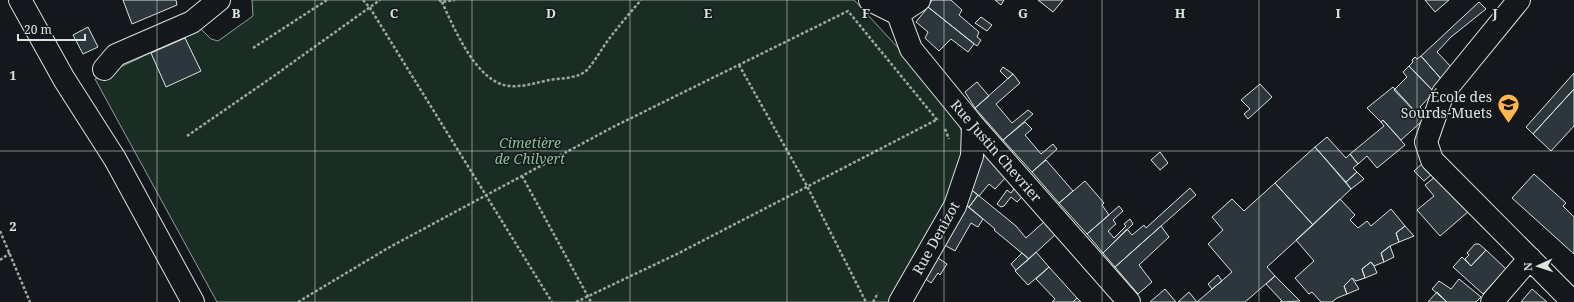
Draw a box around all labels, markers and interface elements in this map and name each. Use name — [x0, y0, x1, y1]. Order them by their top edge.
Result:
text: B — [232, 4, 241, 22]
text: C — [390, 4, 399, 22]
text: D — [546, 4, 556, 22]
text: E — [704, 4, 713, 22]
text: F — [862, 4, 870, 22]
text: G — [1018, 4, 1028, 22]
text: H — [1175, 4, 1186, 22]
text: I — [1335, 4, 1341, 22]
text: J — [1491, 4, 1498, 22]
scale bar — [18, 16, 85, 42]
text: 20 m — [24, 21, 52, 38]
text: 1 — [9, 66, 17, 84]
place label: École des Sourds-Muets — [1401, 87, 1492, 122]
school or university icon: École des Sourds-Muets — [1495, 92, 1521, 125]
street label: Rue Justin Chevrier — [947, 95, 1046, 206]
park label: Cimetière de Chilvert — [495, 133, 566, 168]
street label: Rue Denizot — [908, 198, 963, 278]
text: 2 — [9, 217, 17, 235]
north arrow — [1518, 246, 1558, 286]
text: N — [1520, 261, 1535, 271]

